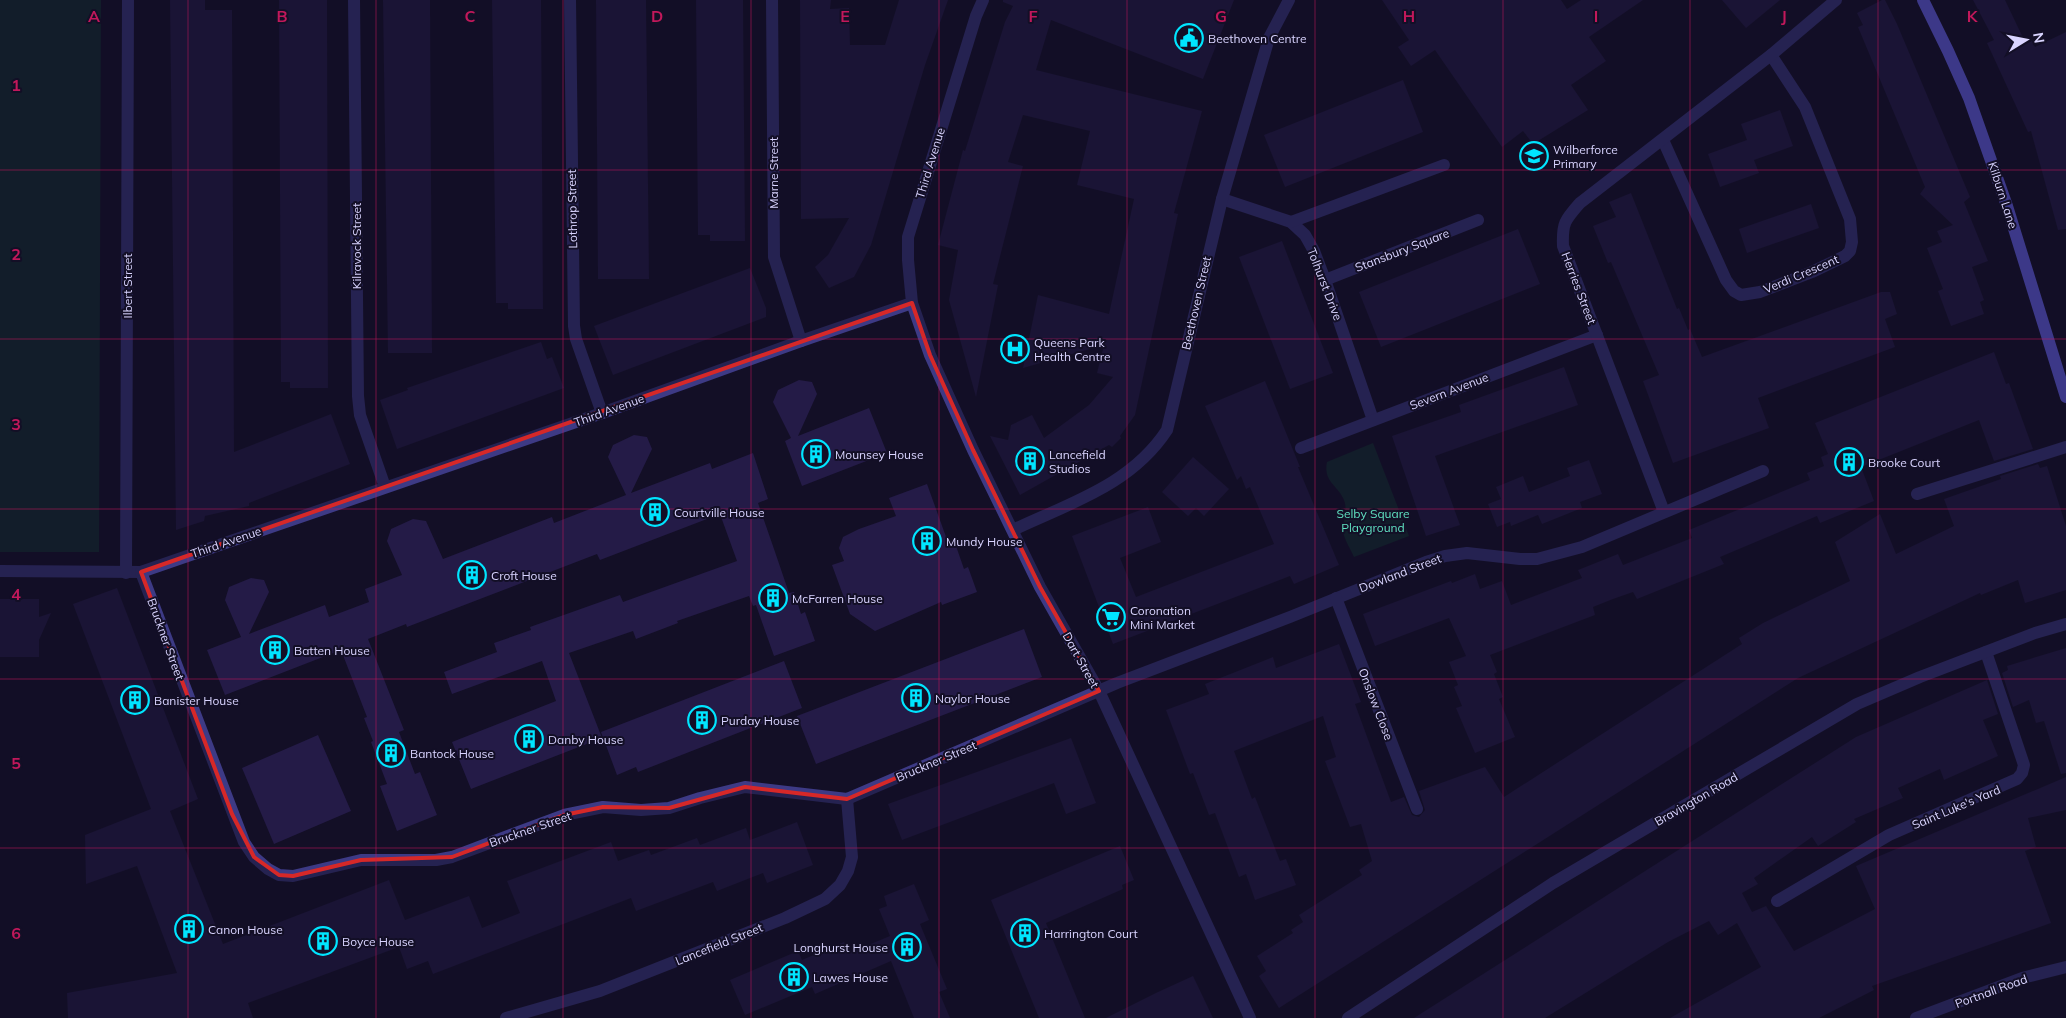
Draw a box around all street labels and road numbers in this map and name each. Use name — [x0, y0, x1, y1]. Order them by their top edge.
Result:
street label: Third Avenue — [912, 126, 948, 200]
street label: Marne Street — [766, 137, 781, 209]
street label: Kilburn Lane — [1985, 160, 2021, 230]
street label: Lothrop Street — [564, 169, 580, 249]
street label: Kilravock Street — [349, 203, 364, 289]
street label: Stansbury Square — [1353, 225, 1451, 275]
street label: Tolhurst Drive — [1304, 246, 1346, 322]
street label: Herries Street — [1558, 250, 1600, 326]
street label: Verdi Crescent — [1761, 251, 1841, 297]
street label: Ilbert Street — [120, 254, 135, 318]
street label: Beethoven Street — [1178, 255, 1214, 351]
street label: Severn Avenue — [1408, 369, 1490, 413]
street label: Third Avenue — [572, 390, 646, 430]
street label: Third Avenue — [189, 523, 263, 561]
street label: Dowland Street — [1357, 550, 1443, 596]
street label: Bruckner Street — [144, 596, 188, 682]
street label: Dart Street — [1060, 630, 1102, 690]
street label: Onslow Close — [1355, 666, 1397, 742]
street label: Bruckner Street — [894, 737, 978, 785]
street label: Bravington Road — [1652, 769, 1740, 829]
street label: Saint Luke's Yard — [1910, 782, 2002, 832]
street label: Bruckner Street — [487, 808, 573, 850]
street label: Lancefield Street — [673, 920, 765, 968]
street label: Portnall Road — [1953, 971, 2029, 1011]

